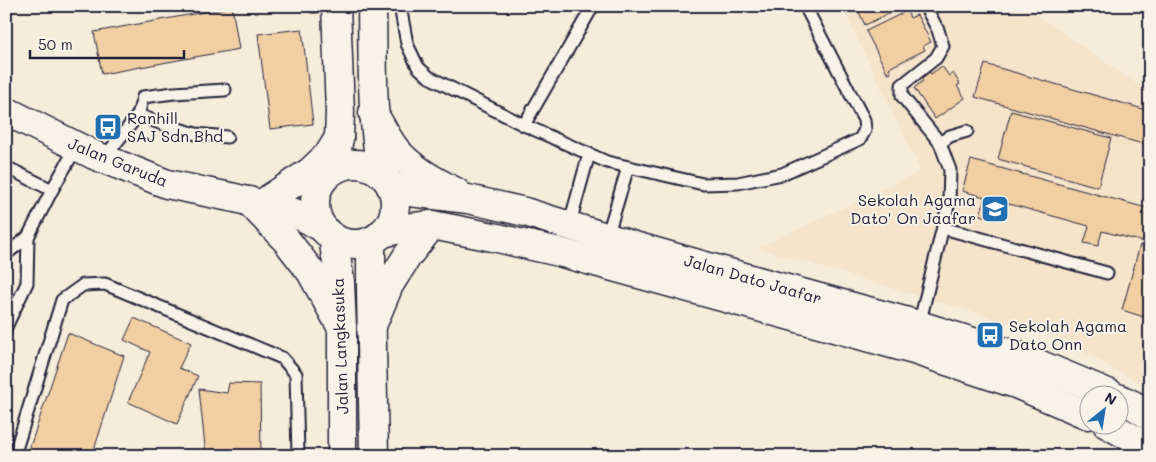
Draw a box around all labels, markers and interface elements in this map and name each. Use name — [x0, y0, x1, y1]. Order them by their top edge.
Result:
scale bar — [30, 28, 184, 60]
text: 50 m — [38, 34, 73, 54]
place label: Ranhill SAJ Sdn Bhd — [127, 107, 223, 146]
bus stop icon: Ranhill SAJ Sdn Bhd — [93, 112, 123, 142]
street label: Jalan Garuda — [65, 132, 171, 191]
place label: Sekolah Agama Dato' On Jaafar — [850, 189, 976, 228]
school or university icon: Sekolah Agama Dato' On Jaafar — [980, 194, 1010, 224]
street label: Jalan Dato Jaafar — [682, 249, 824, 308]
street label: Jalan Langkasuka — [327, 277, 352, 415]
place label: Sekolah Agama Dato Onn — [1009, 315, 1127, 354]
bus stop icon: Sekolah Agama Dato Onn — [975, 320, 1005, 350]
north arrow — [1078, 384, 1128, 434]
text: N — [1101, 387, 1120, 409]

